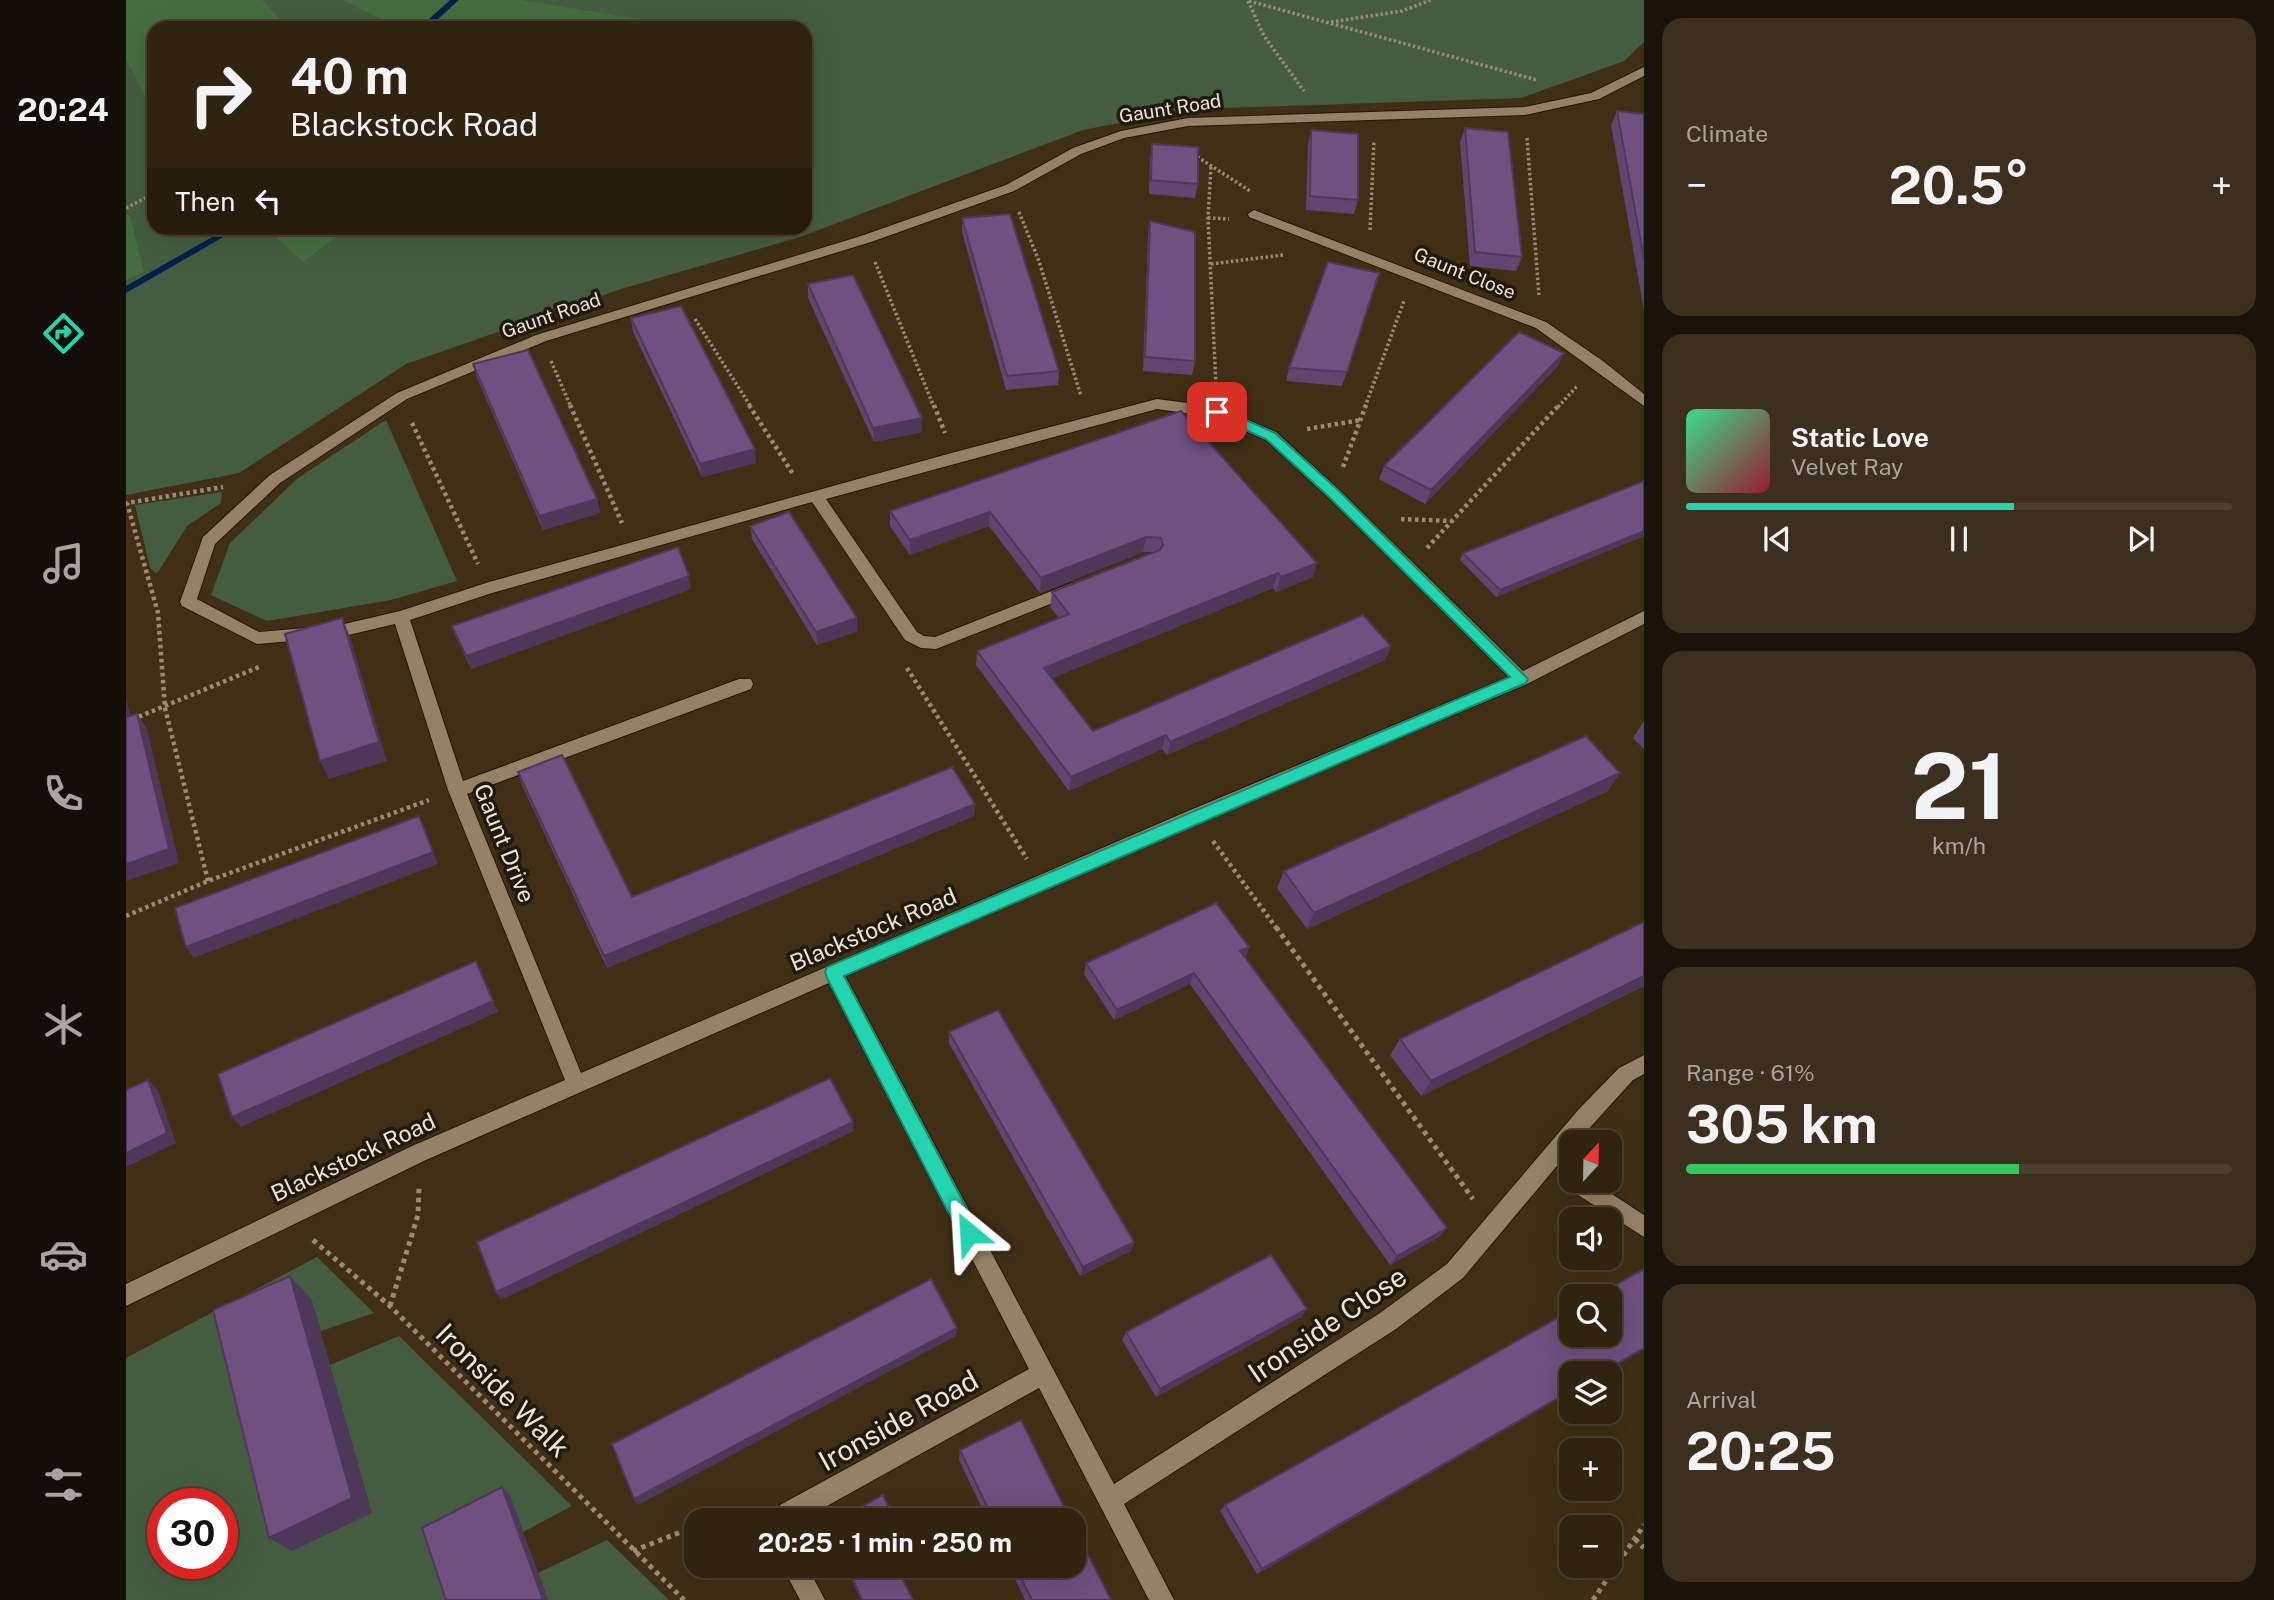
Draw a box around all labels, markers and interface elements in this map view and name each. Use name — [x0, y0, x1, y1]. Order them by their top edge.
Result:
text: 40 m — [290, 47, 409, 105]
icon: right — [175, 49, 266, 140]
street label: Gaunt Road — [1117, 89, 1223, 127]
text: 20:24 — [17, 91, 109, 128]
text: Blackstock Road — [290, 106, 538, 143]
text: Climate — [1686, 120, 1768, 147]
text: 20.5° — [1889, 155, 2029, 216]
text: − — [1686, 163, 1707, 208]
text: + — [2211, 163, 2232, 208]
icon: left — [249, 182, 287, 220]
text: Then — [175, 186, 235, 217]
street label: Gaunt Close — [1411, 243, 1519, 303]
street label: Gaunt Road — [499, 288, 603, 342]
icon: directions — [39, 309, 88, 358]
pin — [1187, 382, 1247, 442]
icon: arrive — [1198, 393, 1236, 431]
text: Static Love — [1791, 422, 1929, 453]
text: Velvet Ray — [1791, 453, 1903, 480]
icon: previous — [1758, 520, 1796, 558]
icon: pause — [1940, 520, 1978, 558]
icon: next — [2122, 520, 2160, 558]
icon: music — [39, 539, 88, 588]
text: 21 — [1911, 733, 2007, 839]
icon: phone — [39, 769, 88, 818]
street label: Gaunt Drive — [469, 780, 541, 906]
text: km/h — [1932, 832, 1986, 859]
street label: Blackstock Road — [786, 882, 960, 976]
icon: climate — [39, 1000, 88, 1049]
text: Range · 61% — [1686, 1059, 1815, 1086]
text: 305 km — [1686, 1094, 1877, 1155]
street label: Blackstock Road — [266, 1107, 440, 1207]
north arrow — [1559, 1130, 1622, 1194]
map controls — [1559, 1130, 1622, 1578]
position arrow — [932, 1196, 1006, 1270]
button: sound — [1559, 1207, 1622, 1270]
icon: car — [39, 1230, 88, 1279]
street label: Ironside Close — [1242, 1259, 1412, 1389]
button: search — [1559, 1284, 1622, 1347]
street label: Ironside Walk — [429, 1316, 577, 1464]
button: layers — [1559, 1361, 1622, 1424]
street label: Ironside Road — [813, 1363, 983, 1477]
text: Arrival — [1686, 1386, 1757, 1413]
text: 20:25 — [1686, 1421, 1836, 1482]
button: + — [1559, 1438, 1622, 1501]
icon: filters — [39, 1460, 88, 1509]
speed limit sign: 30 — [147, 1488, 238, 1579]
button: − — [1559, 1515, 1622, 1578]
text: 20:25 · 1 min · 250 m — [758, 1527, 1012, 1558]

